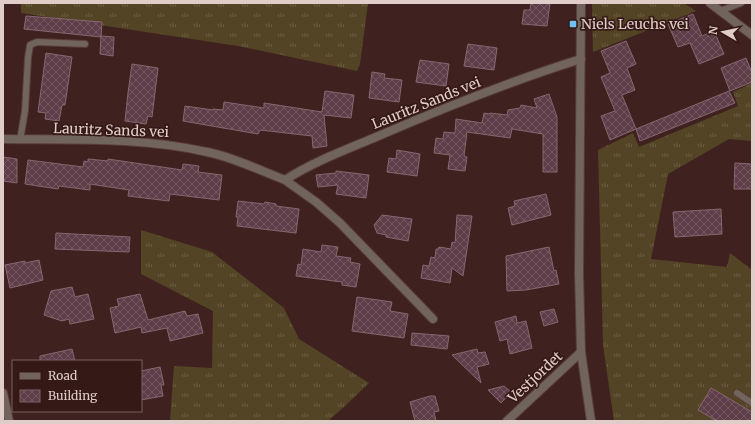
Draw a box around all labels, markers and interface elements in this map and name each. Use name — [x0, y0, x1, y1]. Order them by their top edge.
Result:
north arrow — [703, 12, 743, 52]
place label: Niels Leuchs vei — [581, 15, 689, 33]
marker: Niels Leuchs vei — [568, 19, 578, 29]
text: N — [706, 25, 721, 36]
street label: Lauritz Sands vei — [369, 73, 484, 133]
street label: Lauritz Sands vei — [53, 119, 170, 141]
street label: Vestjordet — [503, 347, 566, 407]
legend — [12, 360, 142, 412]
text: Road — [48, 368, 77, 383]
text: Building — [48, 388, 98, 403]

